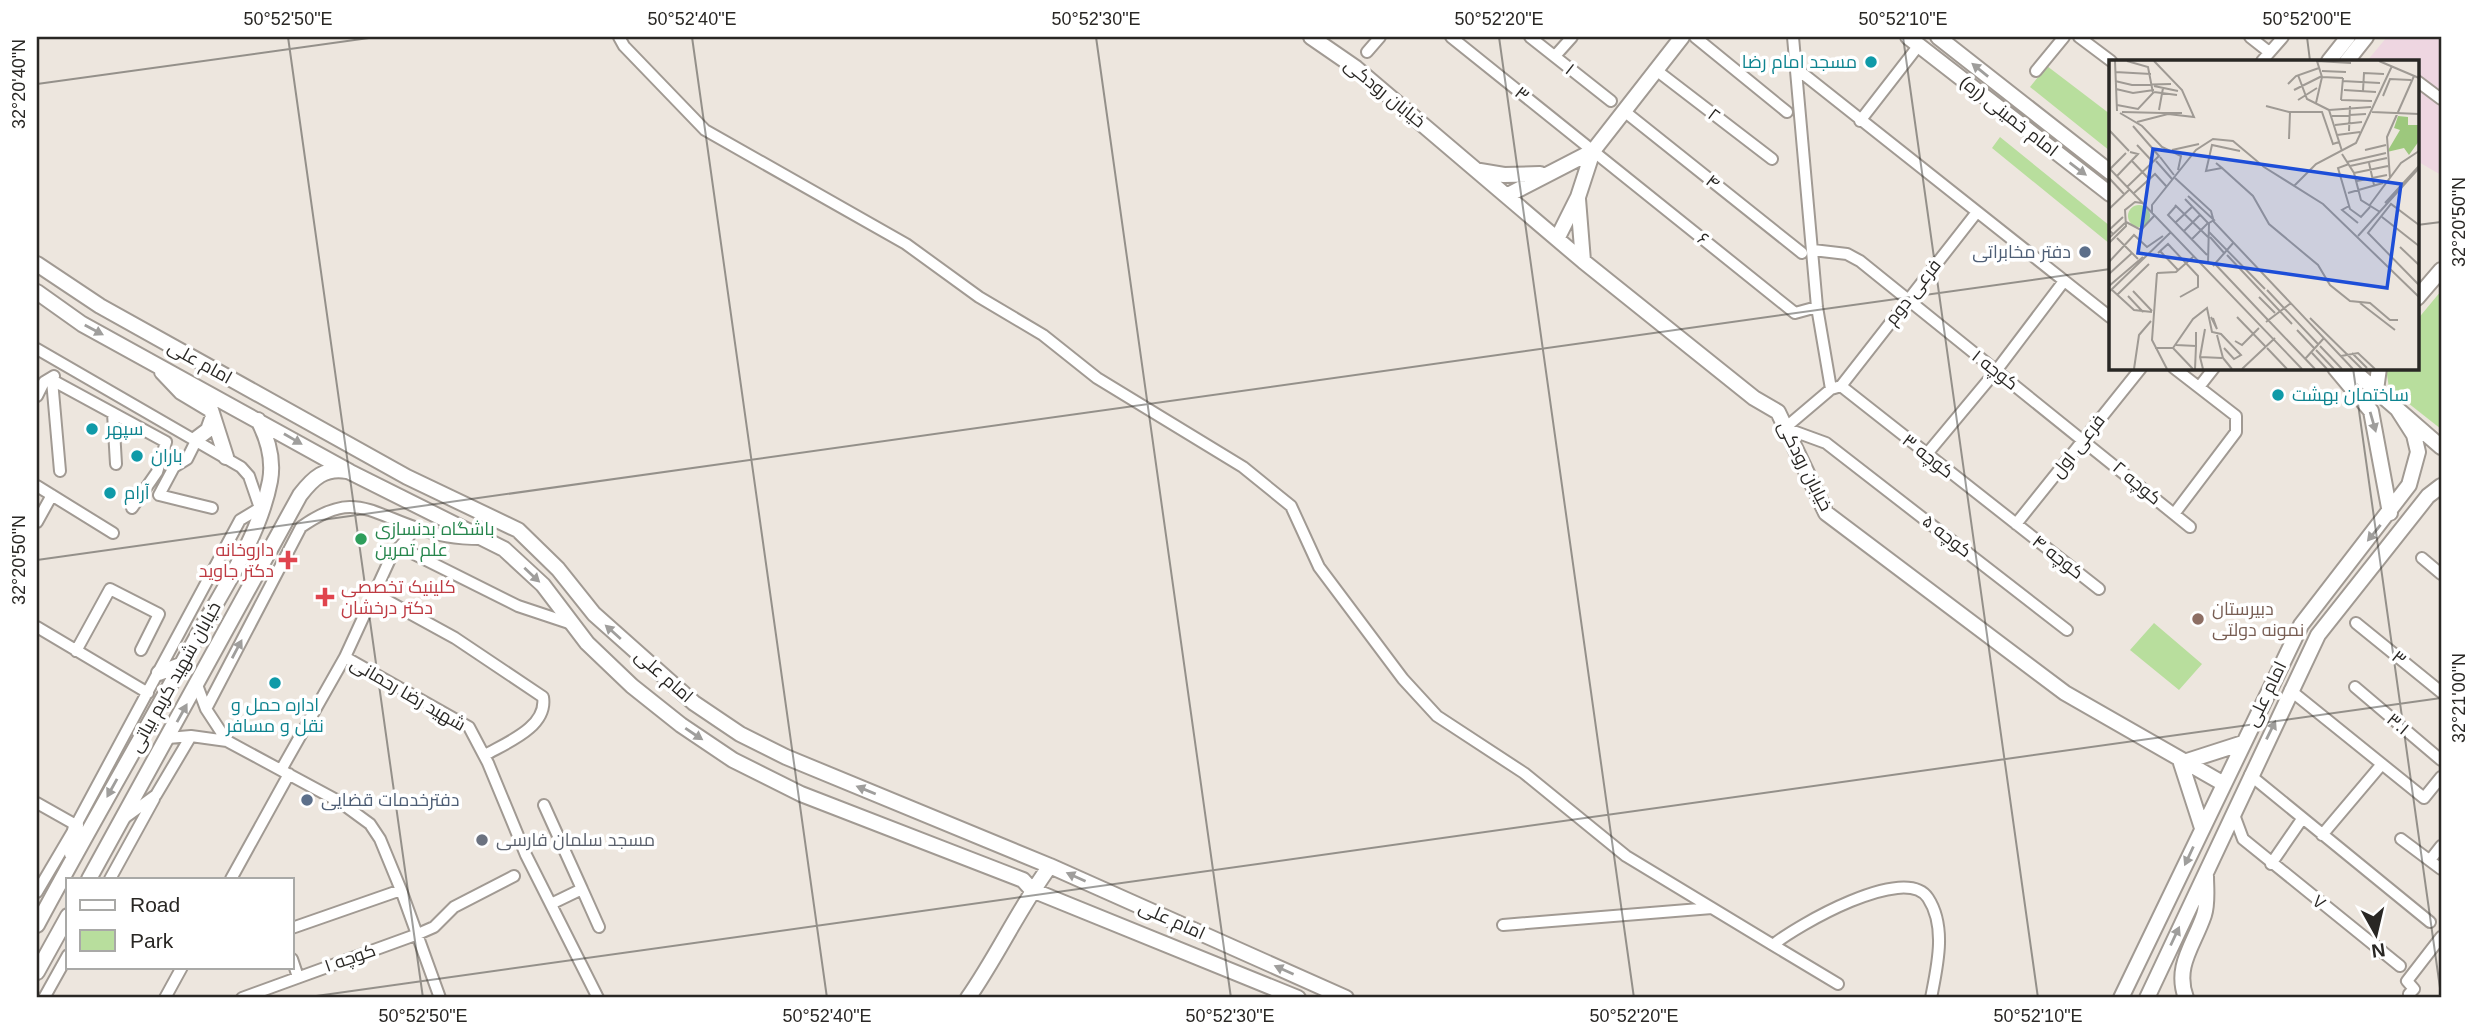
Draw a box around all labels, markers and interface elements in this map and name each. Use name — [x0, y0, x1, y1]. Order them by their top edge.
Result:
text: 50°52'50"E — [243, 9, 333, 29]
text: 50°52'40"E — [647, 9, 737, 29]
text: 50°52'30"E — [1051, 9, 1141, 29]
text: 50°52'20"E — [1454, 9, 1544, 29]
text: 50°52'10"E — [1858, 9, 1948, 29]
text: 50°52'00"E — [2262, 9, 2352, 29]
text: 32°20'40"N — [9, 39, 29, 129]
place label: مسجد امام رضا — [1742, 52, 1857, 74]
street label: خیابان رودکی — [1340, 54, 1429, 132]
marker: مسجد امام رضا — [1863, 54, 1879, 70]
street label: ۱ — [1562, 59, 1578, 79]
inset map — [2109, 60, 2418, 369]
one-way arrow — [1971, 62, 1989, 77]
street label: امام خمینی (ره) — [1955, 72, 2062, 162]
street label: ۳ — [1511, 82, 1533, 106]
street label: ۲ — [1704, 104, 1724, 126]
one-way arrow — [2069, 162, 2087, 176]
street label: ۴ — [1702, 170, 1724, 194]
text: 32°20'50"N — [2449, 177, 2469, 267]
street label: ۶ — [1693, 229, 1713, 249]
place label: دفتر مخابراتی — [1972, 242, 2071, 263]
marker: دفتر مخابراتی — [2077, 244, 2093, 260]
street label: فرعی دوم — [1881, 255, 1946, 330]
one-way arrow — [84, 324, 104, 336]
street label: امام علی — [164, 336, 235, 389]
street label: کوچه ۱ — [1967, 346, 2022, 396]
place label: ساختمان بهشت — [2292, 385, 2409, 406]
marker: ساختمان بهشت — [2270, 387, 2286, 403]
street label: فرعی اول — [2047, 410, 2110, 482]
one-way arrow — [2369, 412, 2379, 433]
street label: خیابان رودکی — [1773, 418, 1836, 515]
place label: سپهر — [105, 419, 143, 440]
marker: سپهر — [84, 421, 100, 437]
street label: کوچه ۳ — [1897, 430, 1957, 484]
one-way arrow — [284, 433, 303, 445]
place label: باران — [151, 446, 183, 467]
marker: باران — [129, 448, 145, 464]
street label: کوچه ۲ — [2108, 457, 2165, 510]
place label: آرام — [124, 483, 150, 505]
marker: آرام — [102, 485, 118, 501]
street label: کوچه ۵ — [1917, 511, 1976, 563]
text: 32°20'50"N — [9, 515, 29, 605]
place label: باشگاه بدنسازی علم تمرین — [375, 519, 494, 562]
one-way arrow — [2367, 525, 2382, 542]
marker: باشگاه بدنسازی علم تمرین — [353, 531, 369, 547]
street label: کوچه ۴ — [2027, 531, 2087, 585]
place label: داروخانه دکتر جاوید — [199, 540, 274, 582]
marker: داروخانه دکتر جاوید — [280, 552, 296, 568]
one-way arrow — [524, 567, 541, 584]
place label: کلینیک تخصصی دکتر درخشان — [341, 577, 456, 619]
marker: کلینیک تخصصی دکتر درخشان — [315, 587, 335, 607]
street label: خیابان شهید کریم بیاتی — [125, 598, 226, 757]
place label: دبیرستان نمونه دولتی — [2212, 599, 2304, 641]
marker: دبیرستان نمونه دولتی — [2190, 611, 2206, 627]
one-way arrow — [605, 624, 622, 640]
one-way arrow — [232, 639, 243, 659]
street label: امام علی — [630, 645, 697, 708]
street label: ۳ — [2388, 646, 2410, 670]
street label: شهید رضا رحمانی — [346, 653, 469, 736]
text: 32°21'00"N — [2449, 653, 2469, 743]
street label: امام علی — [2242, 658, 2292, 731]
marker: اداره حمل و نقل و مسافر — [267, 675, 283, 691]
place label: اداره حمل و نقل و مسافر — [225, 695, 324, 737]
one-way arrow — [176, 703, 188, 722]
street label: ۳.۱ — [2383, 709, 2413, 739]
one-way arrow — [2266, 720, 2277, 740]
one-way arrow — [684, 727, 703, 740]
one-way arrow — [106, 779, 118, 798]
one-way arrow — [855, 785, 876, 796]
place label: دفترخدمات قضایی — [321, 790, 459, 811]
marker: دفترخدمات قضایی — [299, 792, 315, 808]
place label: مسجد سلمان فارسی — [496, 830, 655, 851]
marker: مسجد سلمان فارسی — [474, 832, 490, 848]
one-way arrow — [2183, 846, 2194, 866]
one-way arrow — [1065, 871, 1086, 882]
legend — [66, 878, 294, 968]
street label: ۷ — [2308, 891, 2330, 913]
text: Road — [130, 893, 180, 916]
street label: امام علی — [1135, 897, 1208, 945]
north arrow — [2342, 898, 2412, 968]
one-way arrow — [2170, 926, 2181, 946]
text: Park — [130, 929, 174, 952]
text: N — [2370, 939, 2387, 962]
street label: کوچه ۱ — [322, 940, 379, 978]
one-way arrow — [1273, 964, 1294, 975]
text: 50°52'50"E — [378, 1006, 468, 1026]
text: 50°52'40"E — [782, 1006, 872, 1026]
text: 50°52'30"E — [1185, 1006, 1275, 1026]
text: 50°52'20"E — [1589, 1006, 1679, 1026]
text: 50°52'10"E — [1993, 1006, 2083, 1026]

